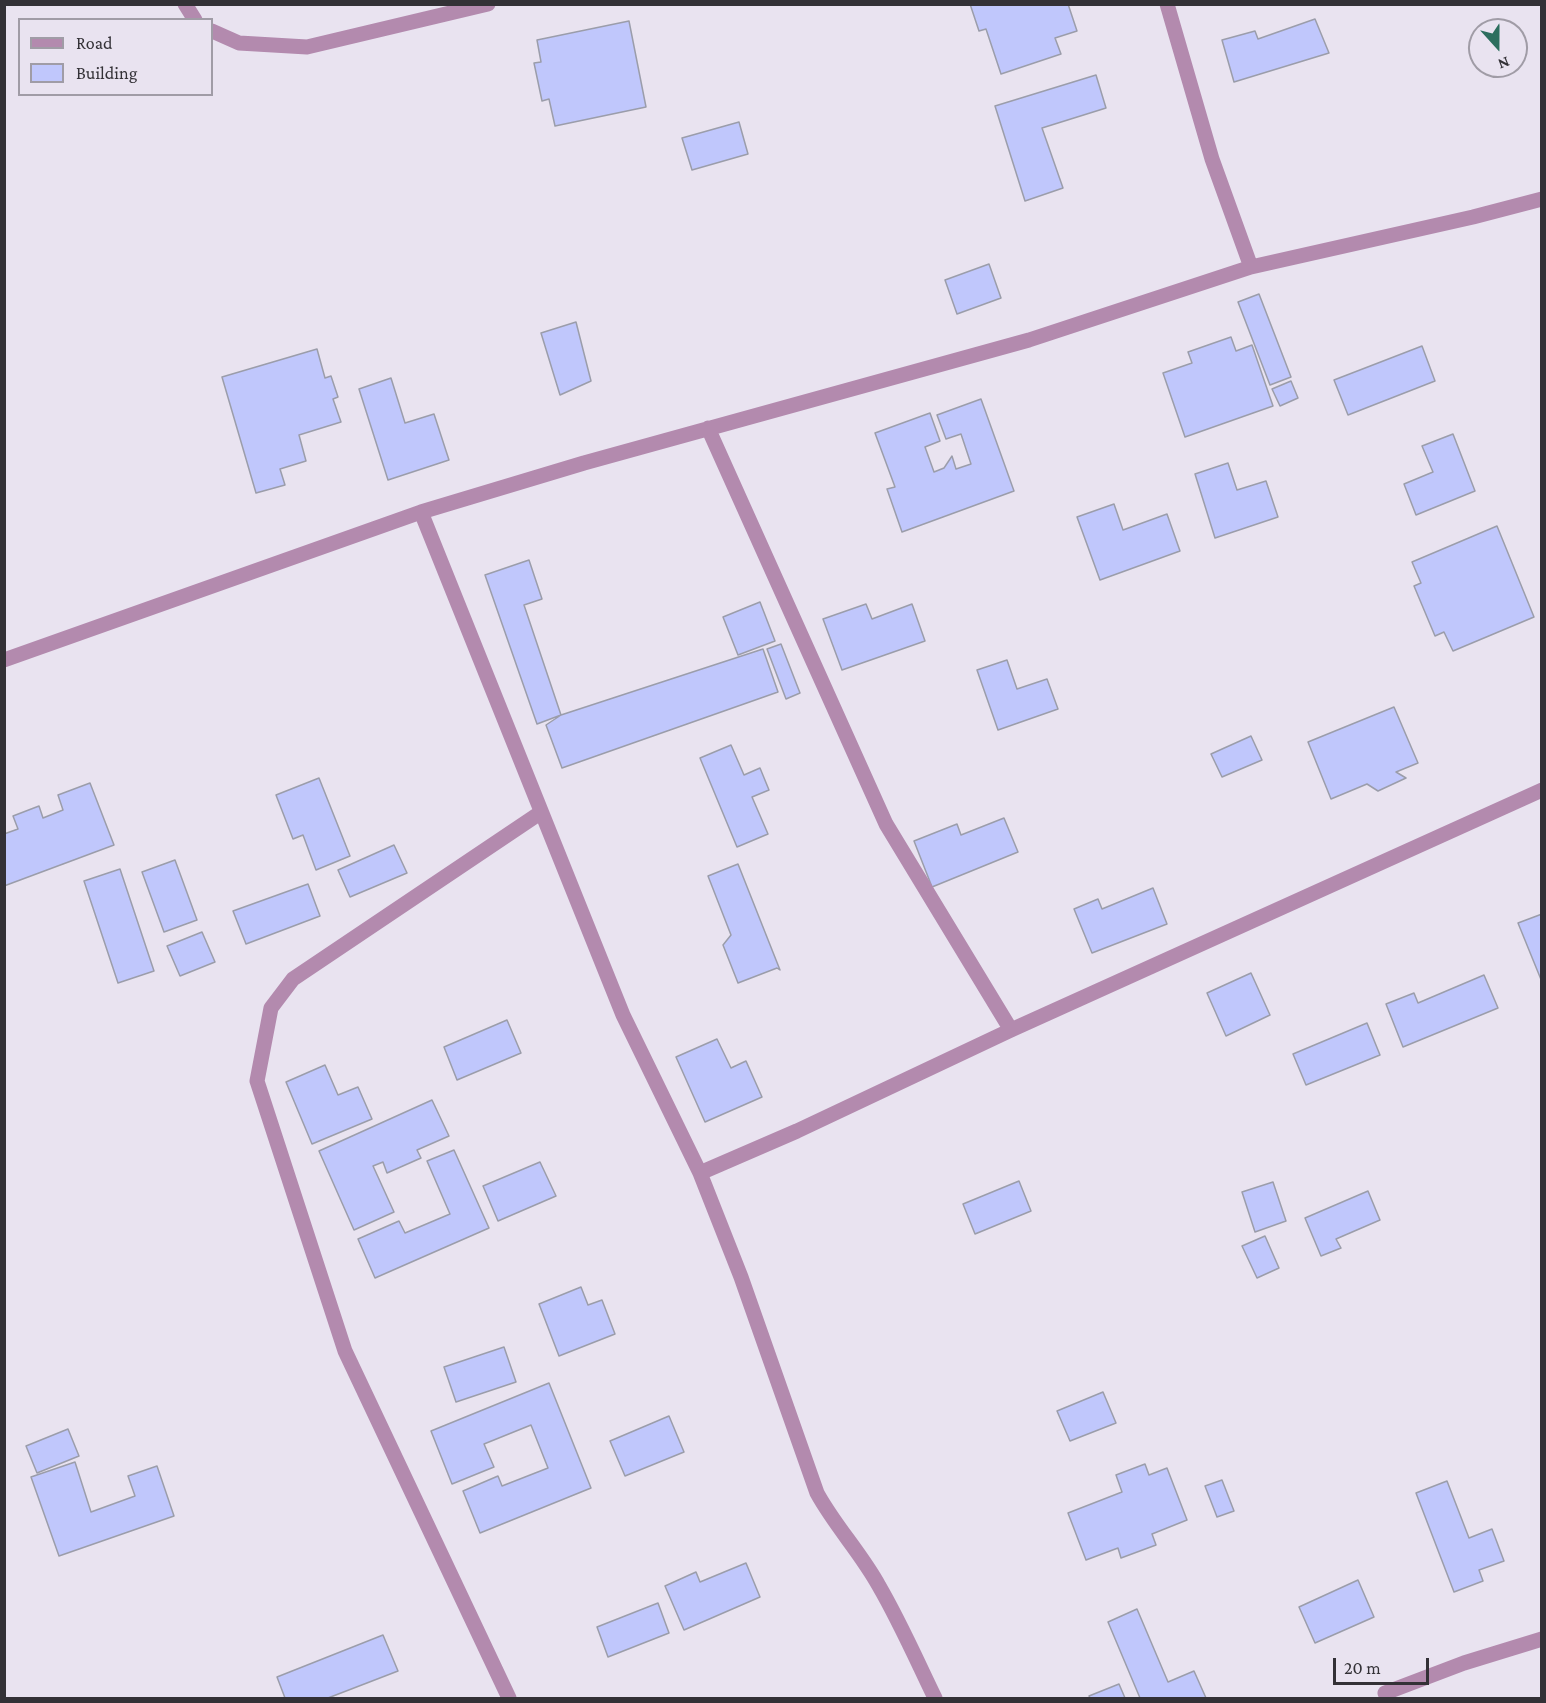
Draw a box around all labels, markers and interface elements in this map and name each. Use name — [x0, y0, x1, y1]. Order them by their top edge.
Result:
legend — [18, 18, 213, 96]
north arrow — [1468, 18, 1528, 78]
text: Road — [76, 33, 113, 53]
text: N — [1496, 54, 1512, 73]
text: Building — [76, 63, 137, 83]
scale bar — [1336, 1646, 1432, 1684]
text: 20 m — [1344, 1658, 1381, 1678]

